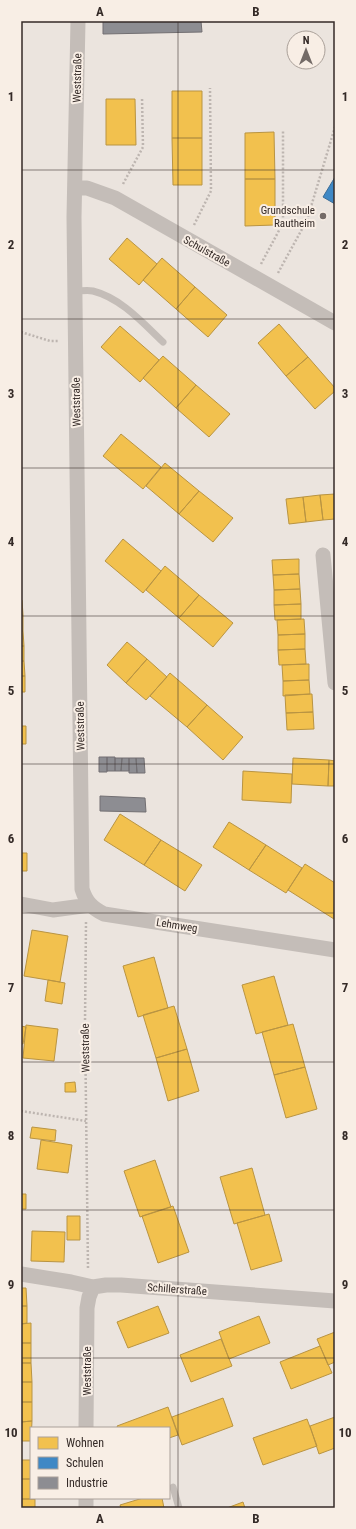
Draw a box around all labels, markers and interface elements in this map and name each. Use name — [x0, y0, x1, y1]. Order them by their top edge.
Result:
text: A — [96, 4, 104, 19]
text: B — [252, 4, 260, 19]
north arrow — [286, 30, 326, 70]
text: N — [303, 34, 310, 47]
street label: Weststraße — [71, 53, 84, 103]
text: 1 — [8, 89, 14, 104]
text: 1 — [342, 89, 348, 104]
place label: Grundschule Rautheim — [261, 204, 315, 230]
marker: Grundschule Rautheim — [318, 211, 328, 221]
street label: Schulstraße — [181, 233, 232, 270]
text: 2 — [8, 237, 15, 252]
text: 2 — [342, 237, 349, 252]
street label: Weststraße — [70, 377, 83, 427]
text: 3 — [8, 386, 14, 401]
text: 3 — [342, 386, 348, 401]
text: 4 — [8, 534, 15, 549]
text: 4 — [342, 534, 349, 549]
text: 5 — [8, 683, 15, 698]
text: 5 — [342, 683, 349, 698]
street label: Weststraße — [74, 701, 87, 751]
text: 6 — [8, 831, 15, 846]
text: 6 — [342, 831, 349, 846]
street label: Lehmweg — [155, 916, 199, 935]
text: 7 — [8, 980, 15, 995]
text: 7 — [342, 980, 349, 995]
street label: Weststraße — [79, 1023, 92, 1073]
text: 8 — [8, 1128, 14, 1143]
text: 8 — [342, 1128, 348, 1143]
text: 9 — [8, 1277, 14, 1292]
text: 9 — [342, 1277, 348, 1292]
street label: Schillerstraße — [147, 1281, 207, 1298]
street label: Weststraße — [81, 1346, 94, 1396]
text: 10 — [4, 1425, 18, 1440]
text: 10 — [338, 1425, 352, 1440]
legend — [30, 1427, 170, 1499]
text: Wohnen — [66, 1436, 104, 1450]
text: Schulen — [66, 1456, 104, 1470]
text: Industrie — [66, 1476, 108, 1490]
text: A — [96, 1511, 104, 1526]
text: B — [252, 1511, 260, 1526]

